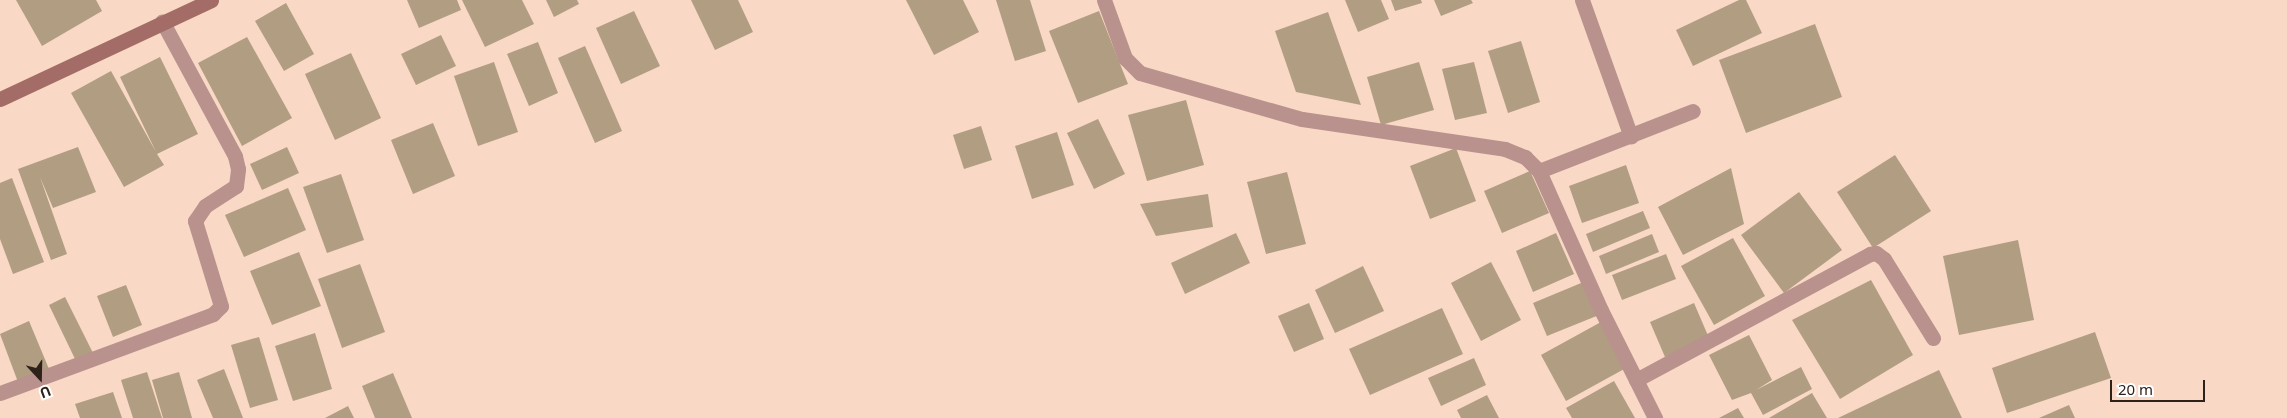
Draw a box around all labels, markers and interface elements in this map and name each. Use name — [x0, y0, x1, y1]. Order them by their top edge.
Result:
north arrow — [15, 353, 65, 403]
scale bar — [2112, 370, 2207, 402]
text: 20 m — [2118, 379, 2153, 399]
text: U — [37, 382, 54, 403]

